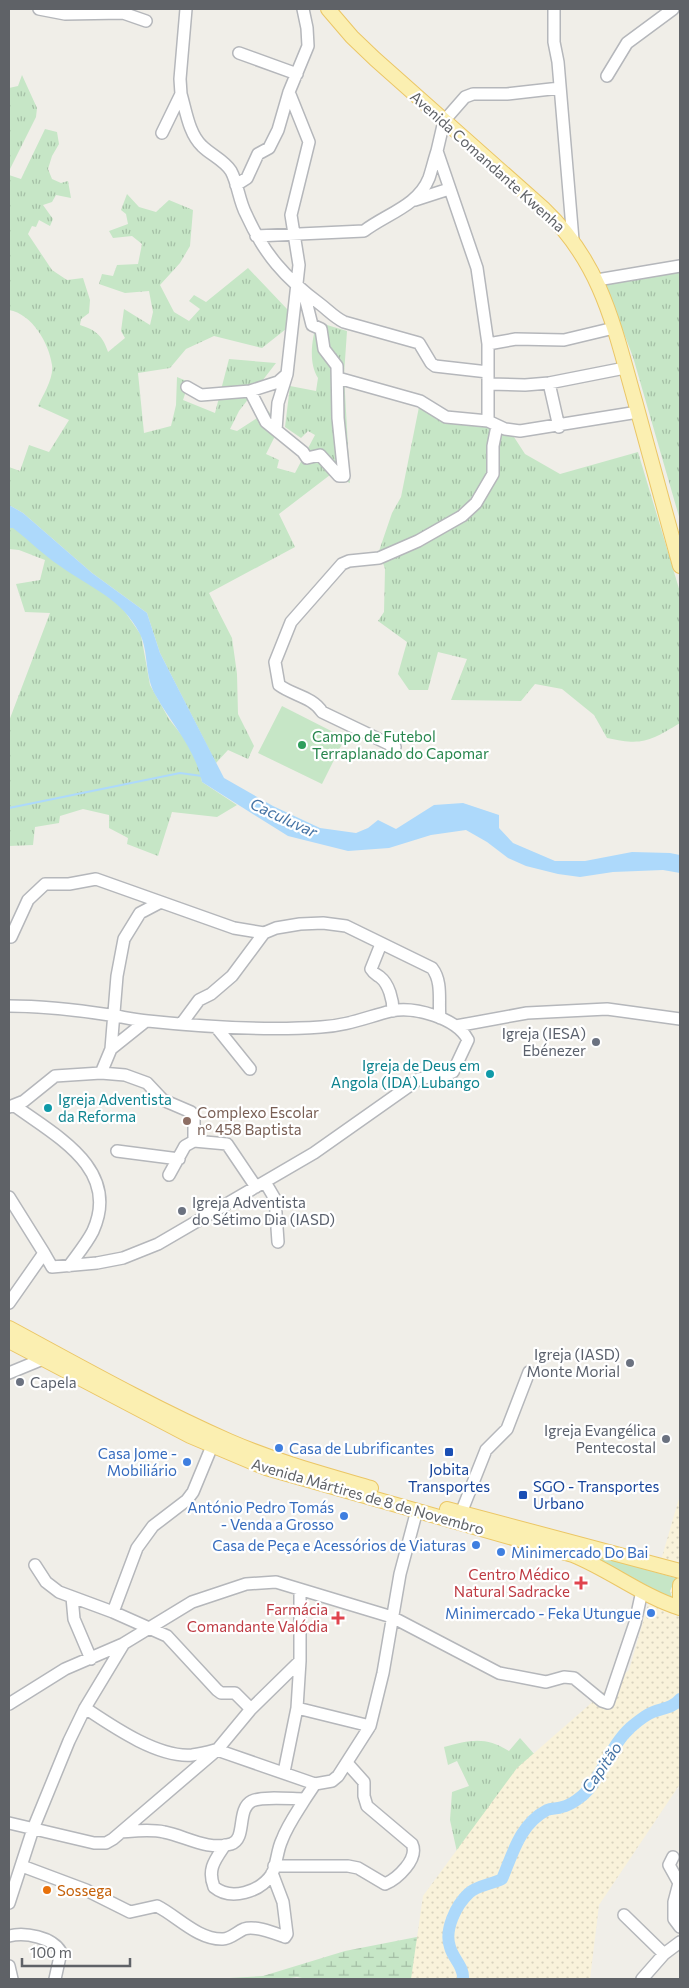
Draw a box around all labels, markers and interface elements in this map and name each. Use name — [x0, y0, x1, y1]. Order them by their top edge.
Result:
street label: Avenida Comandante Kwenha — [407, 87, 569, 235]
place label: Campo de Futebol Terraplanado do Capomar — [312, 727, 489, 762]
marker: Campo de Futebol Terraplanado do Capomar — [296, 739, 308, 751]
water label: Caculuvar — [247, 793, 321, 841]
place label: Igreja (IESA) Ebénezer — [502, 1024, 586, 1059]
marker: Igreja (IESA) Ebénezer — [590, 1036, 602, 1048]
place label: Igreja de Deus em Angola (IDA) Lubango — [331, 1056, 480, 1091]
marker: Igreja de Deus em Angola (IDA) Lubango — [484, 1068, 496, 1080]
place label: Igreja Adventista da Reforma — [58, 1090, 172, 1125]
marker: Igreja Adventista da Reforma — [42, 1102, 54, 1114]
place label: Complexo Escolar nº 458 Baptista — [197, 1103, 319, 1138]
marker: Complexo Escolar nº 458 Baptista — [181, 1115, 193, 1127]
place label: Igreja Adventista do Sétimo Dia (IASD) — [192, 1193, 335, 1228]
marker: Igreja Adventista do Sétimo Dia (IASD) — [176, 1205, 188, 1217]
place label: Igreja (IASD) Monte Morial — [527, 1345, 620, 1380]
marker: Igreja (IASD) Monte Morial — [624, 1357, 636, 1369]
place label: Capela — [30, 1373, 77, 1391]
marker: Capela — [14, 1376, 26, 1388]
place label: Igreja Evangélica Pentecostal — [544, 1421, 656, 1456]
marker: Igreja Evangélica Pentecostal — [660, 1433, 672, 1445]
place label: Casa de Lubrificantes — [289, 1439, 434, 1457]
marker: Casa de Lubrificantes — [273, 1442, 285, 1454]
place label: Casa Jome - Mobiliário — [98, 1444, 177, 1479]
marker: Jobita Transportes — [443, 1446, 455, 1458]
street label: Avenida Mártires de 8 de Novembro — [250, 1454, 486, 1538]
marker: Casa Jome - Mobiliário — [181, 1456, 193, 1468]
place label: Jobita Transportes — [408, 1460, 490, 1495]
place label: SGO - Transportes Urbano — [533, 1477, 659, 1512]
marker: SGO - Transportes Urbano — [517, 1489, 529, 1501]
place label: António Pedro Tomás - Venda a Grosso — [187, 1498, 334, 1533]
marker: António Pedro Tomás - Venda a Grosso — [338, 1510, 350, 1522]
place label: Casa de Peça e Acessórios de Viaturas — [212, 1536, 466, 1554]
marker: Casa de Peça e Acessórios de Viaturas — [470, 1539, 482, 1551]
place label: Minimercado Do Bai — [511, 1543, 648, 1561]
marker: Minimercado Do Bai — [495, 1546, 507, 1558]
place label: Centro Médico Natural Sadracke — [454, 1565, 570, 1600]
marker: Centro Médico Natural Sadracke — [574, 1576, 588, 1590]
place label: Farmácia Comandante Valódia — [187, 1600, 328, 1635]
place label: Minimercado - Feka Utungue — [445, 1604, 641, 1622]
marker: Minimercado - Feka Utungue — [645, 1607, 657, 1619]
marker: Farmácia Comandante Valódia — [332, 1612, 344, 1624]
water label: Capitão — [577, 1738, 625, 1796]
place label: Sossega — [57, 1881, 112, 1899]
marker: Sossega — [41, 1884, 53, 1896]
scale bar — [22, 1936, 130, 1968]
text: 100 m — [30, 1943, 72, 1961]

